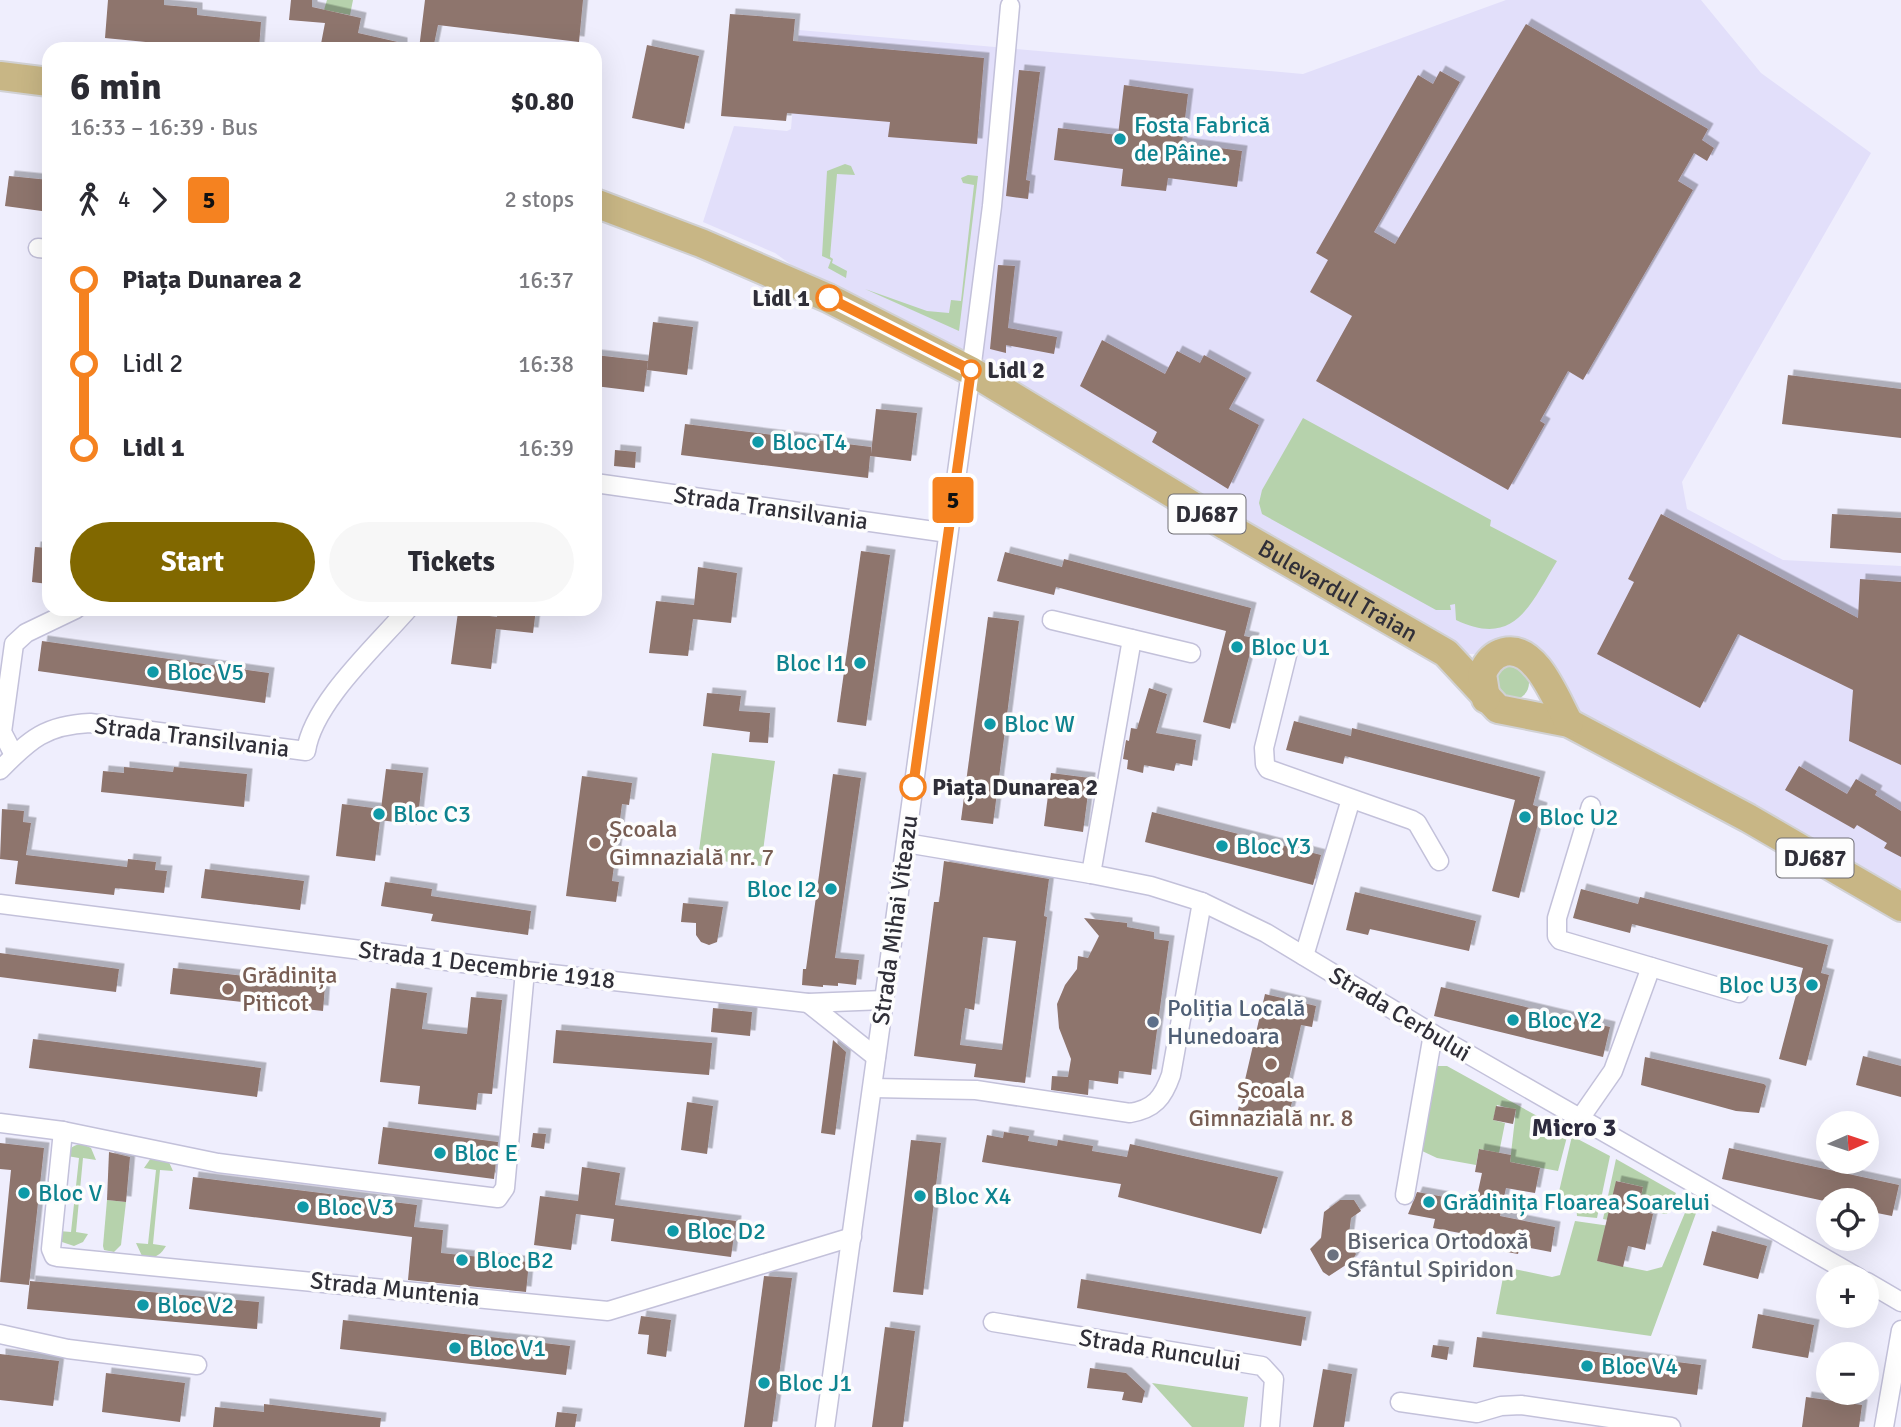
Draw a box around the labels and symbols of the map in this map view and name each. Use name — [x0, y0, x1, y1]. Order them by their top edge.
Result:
place label: Fosta Fabrică de Pâine. — [1134, 110, 1270, 168]
marker: Fosta Fabrică de Pâine. — [1112, 131, 1128, 147]
place label: Lidl 1 — [752, 283, 810, 313]
marker: Lidl 1 — [816, 285, 842, 311]
place label: Lidl 2 — [987, 355, 1045, 385]
marker: Lidl 2 — [961, 360, 981, 380]
place label: Bloc T4 — [772, 427, 847, 457]
marker: Bloc T4 — [750, 434, 766, 450]
line badge: 5 — [930, 477, 976, 523]
street label: Strada Transilvania — [672, 480, 870, 536]
road number: DJ687 — [1168, 494, 1246, 534]
street label: Bulevardul Traian — [1253, 533, 1423, 649]
place label: Bloc U1 — [1251, 632, 1330, 662]
marker: Bloc U1 — [1229, 639, 1245, 655]
place label: Bloc I1 — [776, 648, 846, 678]
marker: Bloc I1 — [852, 655, 868, 671]
place label: Bloc V5 — [167, 657, 244, 687]
marker: Bloc V5 — [145, 664, 161, 680]
place label: Bloc W — [1004, 709, 1075, 739]
street label: Strada Transilvania — [93, 710, 291, 764]
marker: Bloc W — [982, 716, 998, 732]
place label: Piața Dunarea 2 — [932, 772, 1098, 802]
marker: Piața Dunarea 2 — [900, 774, 926, 800]
place label: Bloc C3 — [393, 799, 471, 829]
place label: Bloc U2 — [1539, 802, 1618, 832]
marker: Bloc C3 — [371, 806, 387, 822]
marker: Bloc U2 — [1517, 809, 1533, 825]
street label: Strada Mihai Viteazu — [865, 813, 925, 1027]
place label: Școala Gimnazială nr. 7 — [609, 814, 774, 872]
place label: Bloc Y3 — [1236, 831, 1311, 861]
marker: Școala Gimnazială nr. 7 — [587, 835, 603, 851]
marker: Bloc Y3 — [1214, 838, 1230, 854]
road number: DJ687 — [1776, 838, 1854, 878]
place label: Bloc I2 — [747, 874, 817, 904]
marker: Bloc I2 — [823, 881, 839, 897]
street label: Strada 1 Decembrie 1918 — [357, 934, 617, 996]
place label: Grădinița Piticot — [242, 960, 337, 1018]
street label: Strada Cerbului — [1324, 960, 1476, 1068]
place label: Bloc U3 — [1719, 970, 1798, 1000]
marker: Bloc U3 — [1804, 977, 1820, 993]
marker: Grădinița Piticot — [220, 981, 236, 997]
place label: Poliția Locală Hunedoara — [1167, 993, 1305, 1051]
place label: Bloc Y2 — [1527, 1005, 1602, 1035]
marker: Bloc Y2 — [1505, 1012, 1521, 1028]
marker: Poliția Locală Hunedoara — [1145, 1014, 1161, 1030]
marker: Școala Gimnazială nr. 8 — [1263, 1056, 1279, 1072]
place label: Școala Gimnazială nr. 8 — [1188, 1075, 1354, 1133]
north arrow — [1816, 1111, 1880, 1174]
district label: Micro 3 — [1531, 1112, 1617, 1144]
place label: Bloc E — [454, 1138, 518, 1168]
marker: Bloc E — [432, 1145, 448, 1161]
place label: Bloc V — [38, 1178, 102, 1208]
place label: Bloc X4 — [934, 1181, 1011, 1211]
marker: Bloc V — [16, 1185, 32, 1201]
place label: Grădinița Floarea Soarelui — [1443, 1187, 1710, 1217]
marker: Bloc X4 — [912, 1188, 928, 1204]
place label: Bloc V3 — [317, 1192, 394, 1222]
marker: Grădinița Floarea Soarelui — [1421, 1194, 1437, 1210]
marker: Bloc V3 — [295, 1199, 311, 1215]
place label: Bloc D2 — [687, 1216, 766, 1246]
marker: Bloc D2 — [665, 1223, 681, 1239]
place label: Biserica Ortodoxă Sfântul Spiridon — [1347, 1226, 1529, 1284]
place label: Bloc B2 — [476, 1245, 554, 1275]
marker: Biserica Ortodoxă Sfântul Spiridon — [1325, 1247, 1341, 1263]
marker: Bloc B2 — [454, 1252, 470, 1268]
street label: Strada Muntenia — [309, 1265, 481, 1313]
place label: Bloc V2 — [157, 1290, 234, 1320]
marker: Bloc V2 — [135, 1297, 151, 1313]
street label: Strada Runcului — [1077, 1322, 1243, 1378]
place label: Bloc V1 — [469, 1333, 546, 1363]
marker: Bloc V1 — [447, 1340, 463, 1356]
place label: Bloc V4 — [1601, 1351, 1678, 1381]
marker: Bloc V4 — [1579, 1358, 1595, 1374]
place label: Bloc J1 — [778, 1368, 852, 1398]
marker: Bloc J1 — [756, 1375, 772, 1391]

